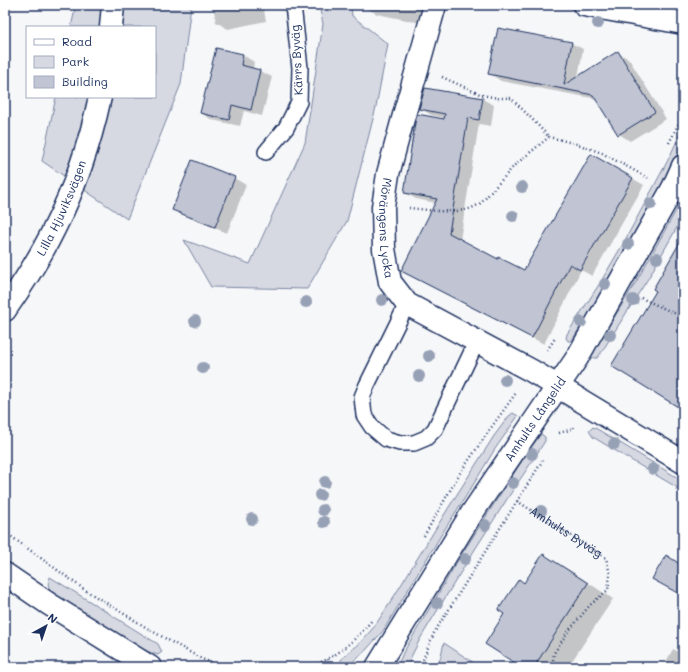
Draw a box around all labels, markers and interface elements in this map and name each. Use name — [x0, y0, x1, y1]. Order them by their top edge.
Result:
street label: Kärrs Byväg — [286, 24, 306, 96]
legend — [26, 26, 156, 98]
text: Road — [62, 33, 92, 49]
text: Park — [62, 53, 89, 69]
text: Building — [62, 73, 108, 89]
street label: Lilla Hjuviksvägen — [32, 158, 89, 258]
street label: Mörängens Lycka — [376, 177, 398, 280]
street label: Amhults Långelid — [500, 373, 569, 464]
street label: Amhults Byväg — [527, 502, 606, 561]
north arrow — [26, 606, 66, 646]
text: N — [45, 610, 61, 626]

